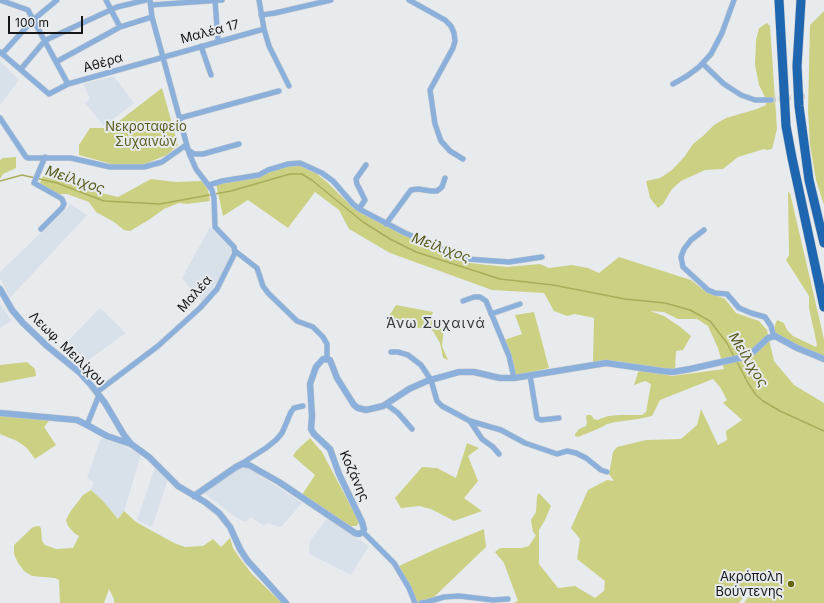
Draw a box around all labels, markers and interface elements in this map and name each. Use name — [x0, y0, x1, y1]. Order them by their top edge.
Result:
scale bar — [10, 8, 85, 34]
text: 100 m — [15, 15, 49, 30]
street label: Μαλέα 17 — [179, 17, 241, 47]
street label: Αθέρα — [81, 50, 125, 76]
park label: Νεκροταφείο Συχαινών — [105, 119, 187, 150]
water label: Μείλιχος — [43, 163, 107, 197]
water label: Μείλιχος — [409, 230, 473, 266]
street label: Μαλέα — [175, 272, 215, 316]
street label: Λεωφ. Μειλίχου — [26, 309, 108, 389]
district label: Άνω Συχαινά — [386, 316, 486, 332]
water label: Μείλιχος — [725, 330, 771, 390]
street label: Κοζάνης — [336, 448, 372, 504]
place label: Ακρόπολη Βούντενης — [715, 569, 783, 600]
marker: Ακρόπολη Βούντενης — [786, 579, 796, 589]

